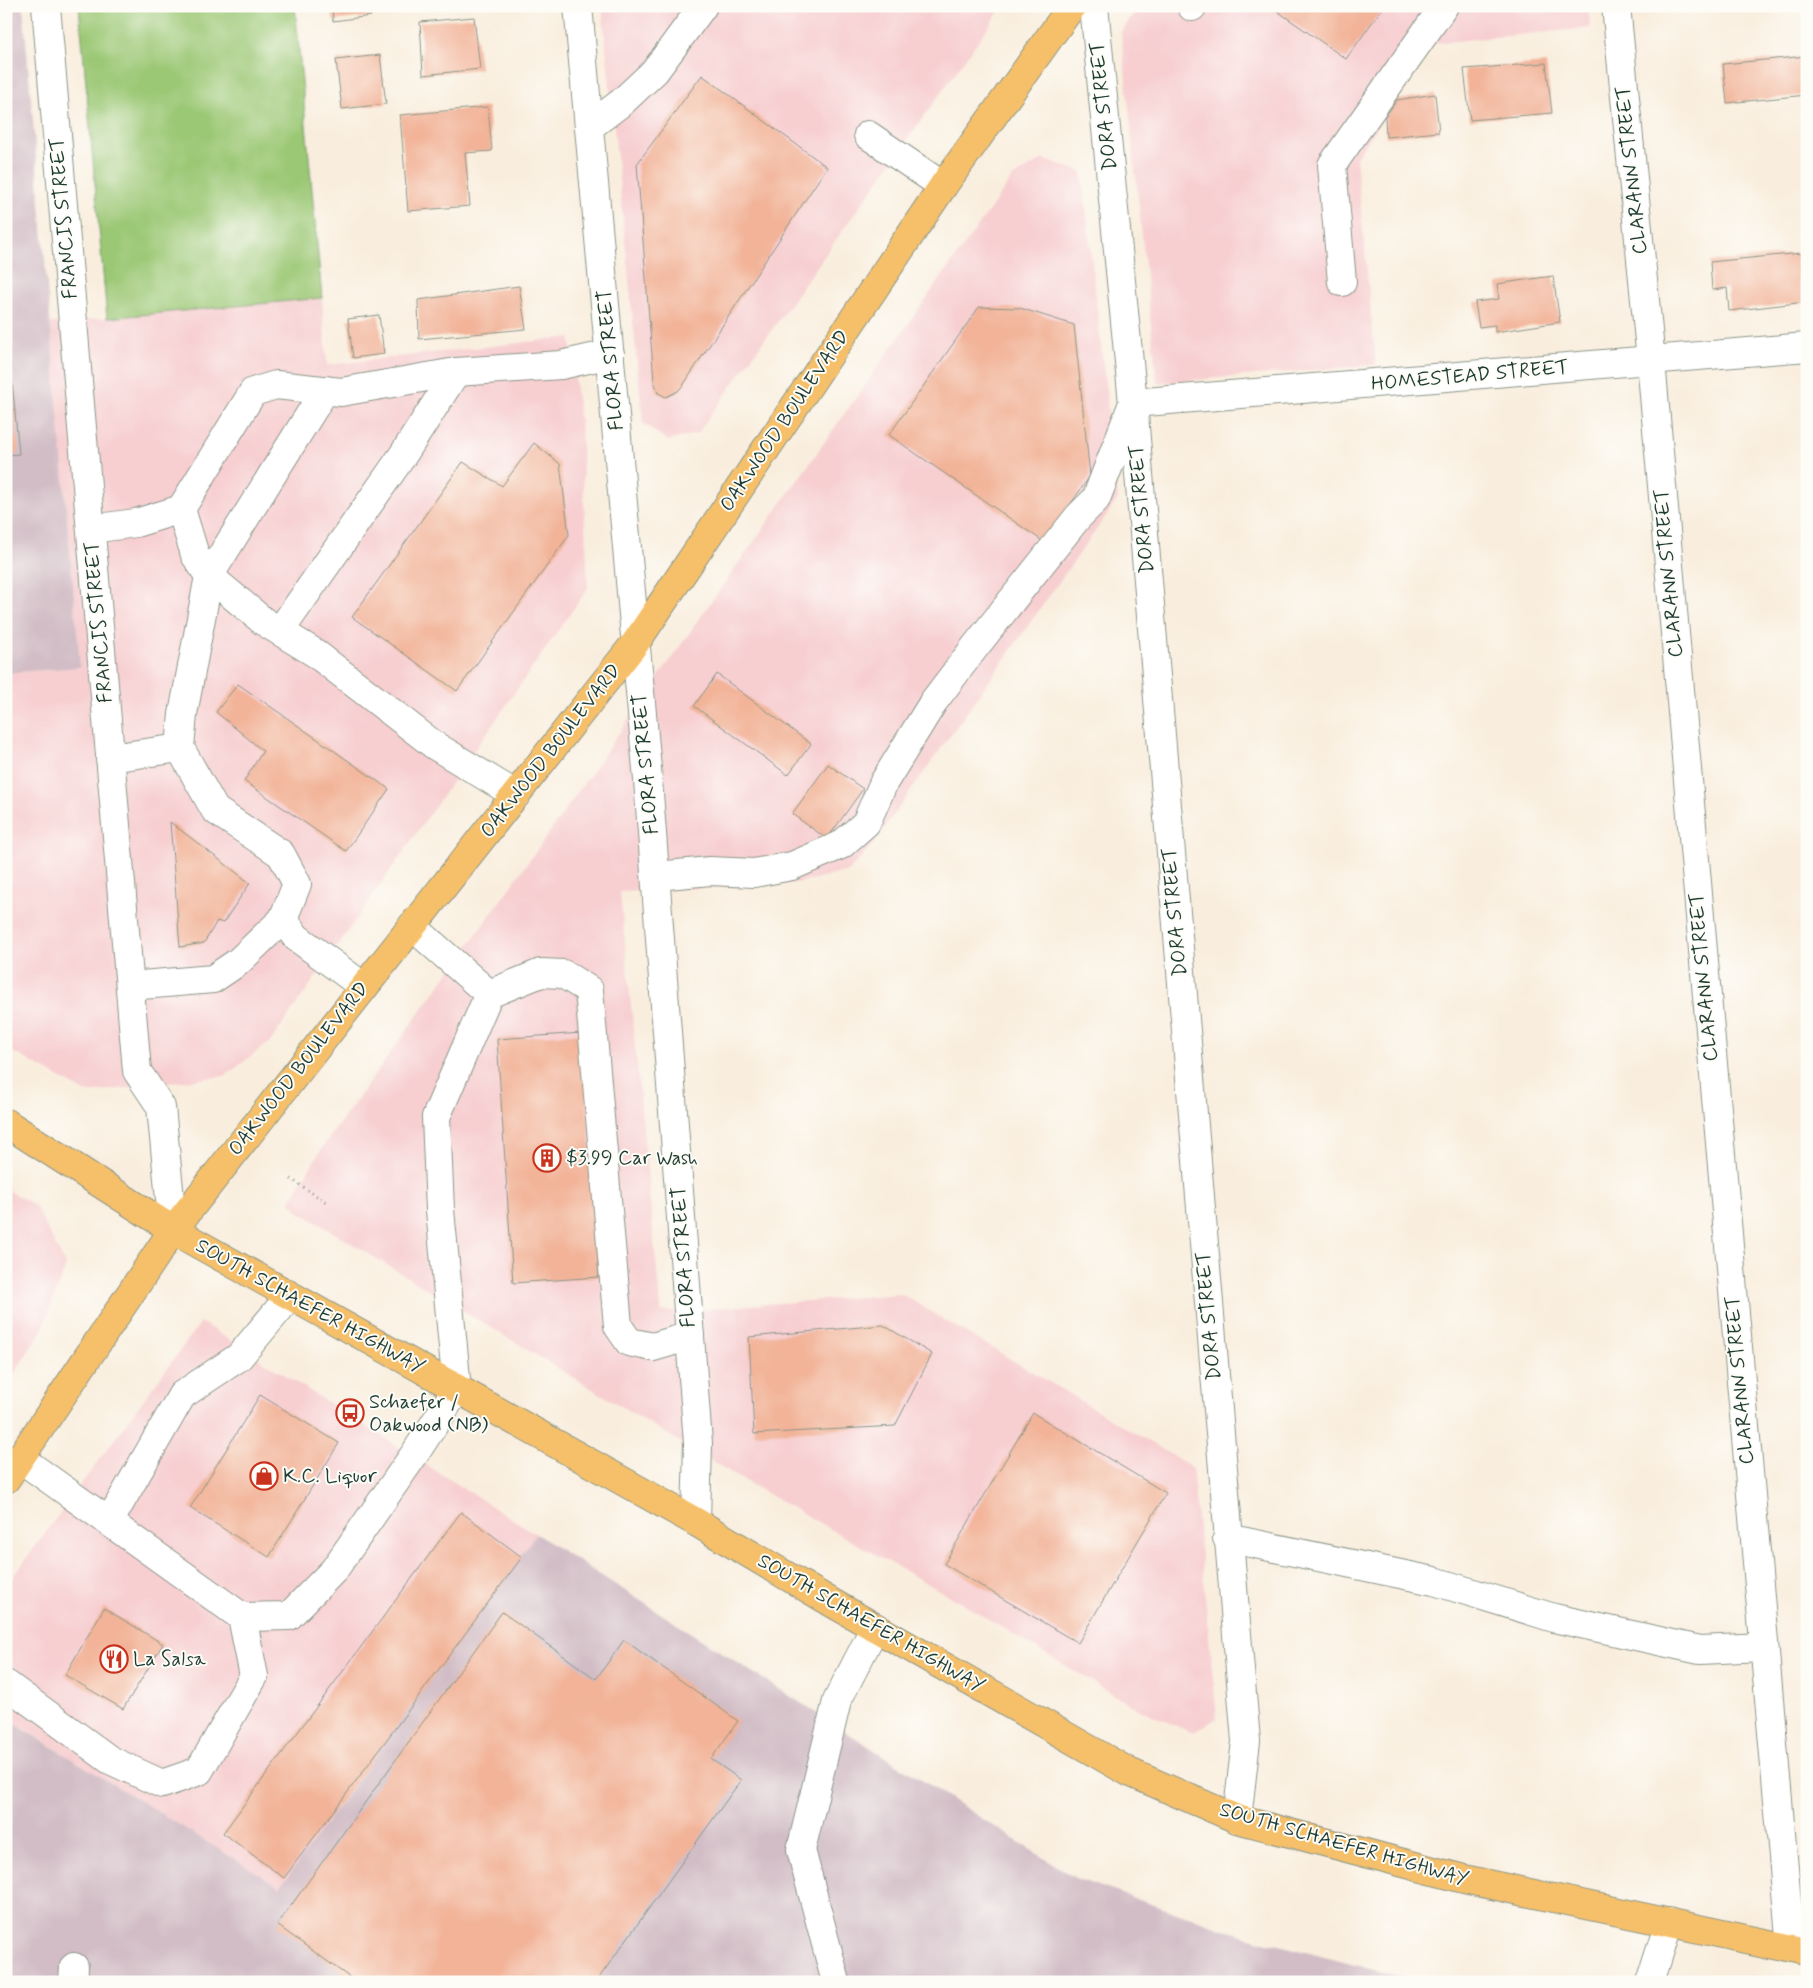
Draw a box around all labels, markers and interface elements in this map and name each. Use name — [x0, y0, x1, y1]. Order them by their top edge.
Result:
street label: DORA STREET — [1084, 40, 1124, 172]
street label: CLARANN STREET — [1610, 84, 1654, 256]
street label: FRANCIS STREET — [43, 136, 85, 300]
street label: FLORA STREET — [591, 288, 631, 432]
street label: OAKWOOD BOULEVARD — [714, 325, 856, 517]
street label: HOMESTEAD STREET — [1370, 354, 1570, 398]
street label: DORA STREET — [1123, 443, 1161, 575]
street label: CLARANN STREET — [1648, 487, 1690, 659]
street label: FRANCIS STREET — [78, 540, 120, 704]
street label: OAKWOOD BOULEVARD — [474, 658, 628, 844]
street label: FLORA STREET — [626, 692, 666, 836]
street label: DORA STREET — [1156, 846, 1194, 978]
street label: CLARANN STREET — [1683, 891, 1725, 1063]
street label: OAKWOOD BOULEVARD — [222, 976, 376, 1162]
building icon: $3.99 Car Wash — [532, 1143, 562, 1173]
place label: $3.99 Car Wash — [566, 1145, 698, 1172]
street label: FLORA STREET — [666, 1185, 702, 1329]
street label: SOUTH SCHAEFER HIGHWAY — [191, 1233, 429, 1381]
street label: DORA STREET — [1190, 1250, 1228, 1382]
street label: CLARANN STREET — [1719, 1294, 1761, 1466]
place label: Schaefer / Oakwood (NB) — [369, 1389, 488, 1439]
bus stop icon: Schaefer / Oakwood (NB) — [335, 1398, 365, 1428]
shop icon: K.C. Liquor — [249, 1461, 279, 1491]
place label: K.C. Liquor — [283, 1463, 377, 1490]
street label: SOUTH SCHAEFER HIGHWAY — [753, 1548, 990, 1700]
restaurant icon: La Salsa — [99, 1644, 129, 1674]
place label: La Salsa — [133, 1646, 207, 1673]
street label: SOUTH SCHAEFER HIGHWAY — [1216, 1796, 1472, 1894]

